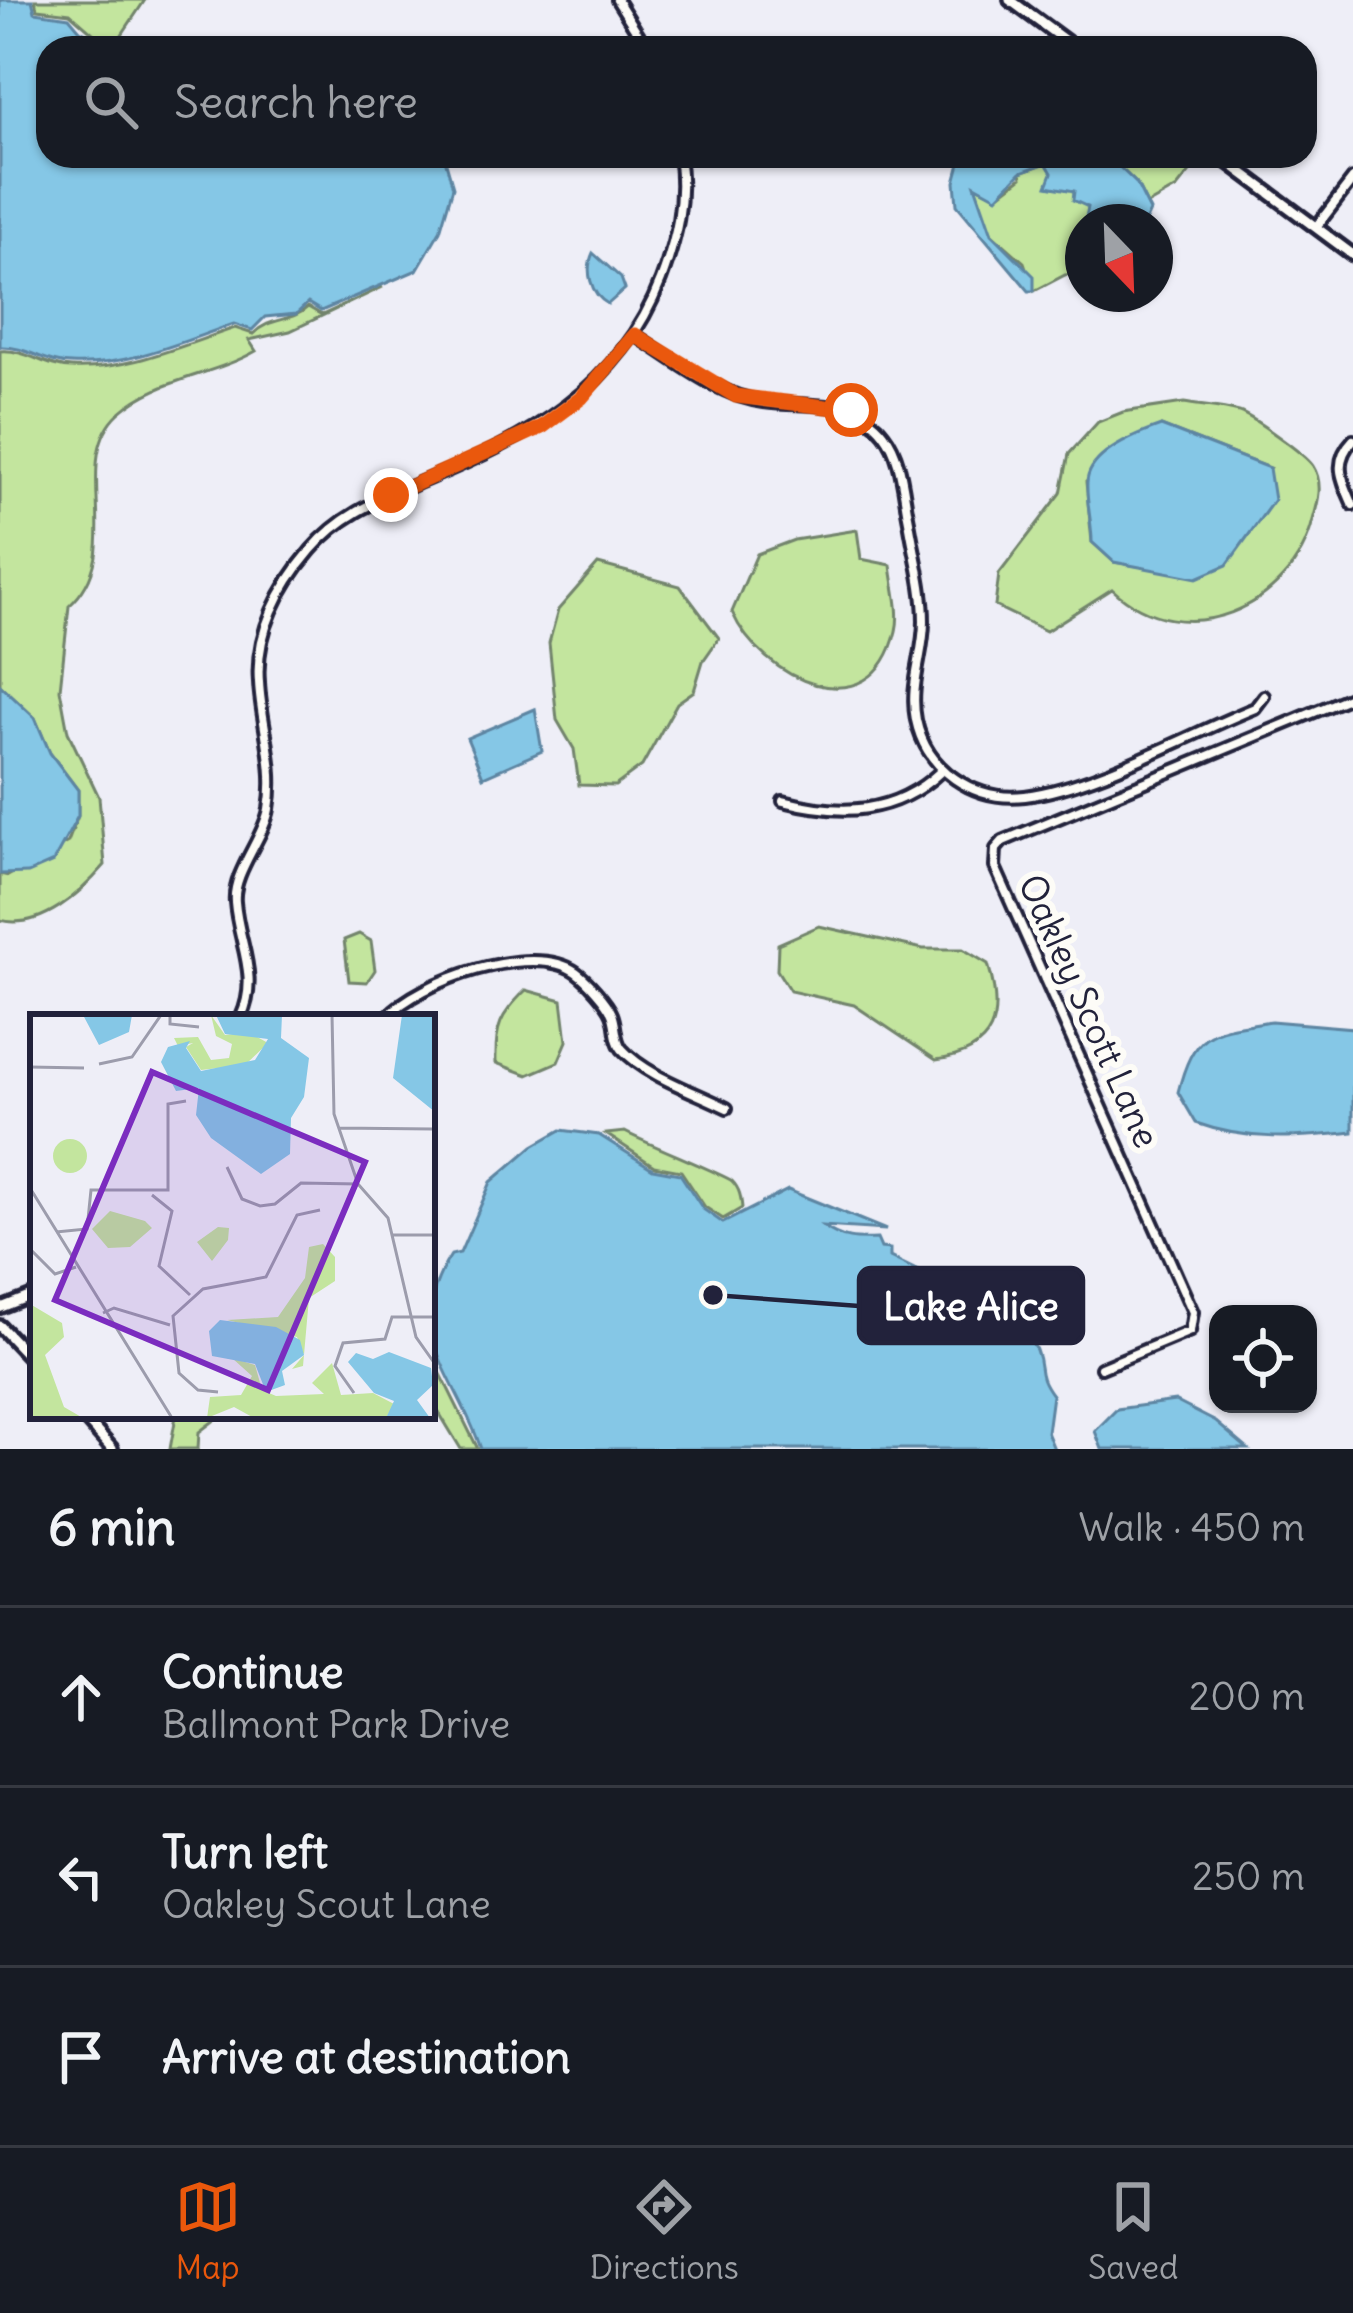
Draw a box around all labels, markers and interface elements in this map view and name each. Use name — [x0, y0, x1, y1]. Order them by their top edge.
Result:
search box — [36, 36, 1317, 168]
icon: search — [78, 69, 144, 135]
text: Search here — [174, 74, 418, 130]
north arrow — [1065, 204, 1173, 312]
route start — [824, 383, 878, 437]
route end — [364, 468, 418, 522]
street label: Oakley Scott Lane — [1009, 867, 1169, 1155]
inset map — [30, 1014, 435, 1419]
callout: Lake Alice — [859, 1268, 1083, 1343]
text: Lake Alice — [883, 1282, 1059, 1331]
map controls — [1209, 1305, 1317, 1413]
button: locate — [1209, 1305, 1317, 1413]
text: 6 min — [48, 1495, 175, 1559]
text: Walk · 450 m — [1079, 1503, 1305, 1552]
text: Continue — [162, 1644, 344, 1700]
icon: ahead — [48, 1664, 114, 1730]
text: 200 m — [1189, 1672, 1305, 1721]
text: Ballmont Park Drive — [162, 1700, 510, 1749]
text: Turn left — [162, 1824, 328, 1880]
icon: left — [48, 1844, 114, 1910]
text: 250 m — [1192, 1852, 1305, 1901]
text: Oakley Scout Lane — [162, 1880, 491, 1929]
icon: arrive — [48, 2024, 114, 2090]
text: Arrive at destination — [162, 2029, 571, 2085]
tab: Map — [175, 2174, 241, 2288]
tab: Directions — [590, 2174, 739, 2288]
tab: Saved — [1088, 2174, 1178, 2288]

